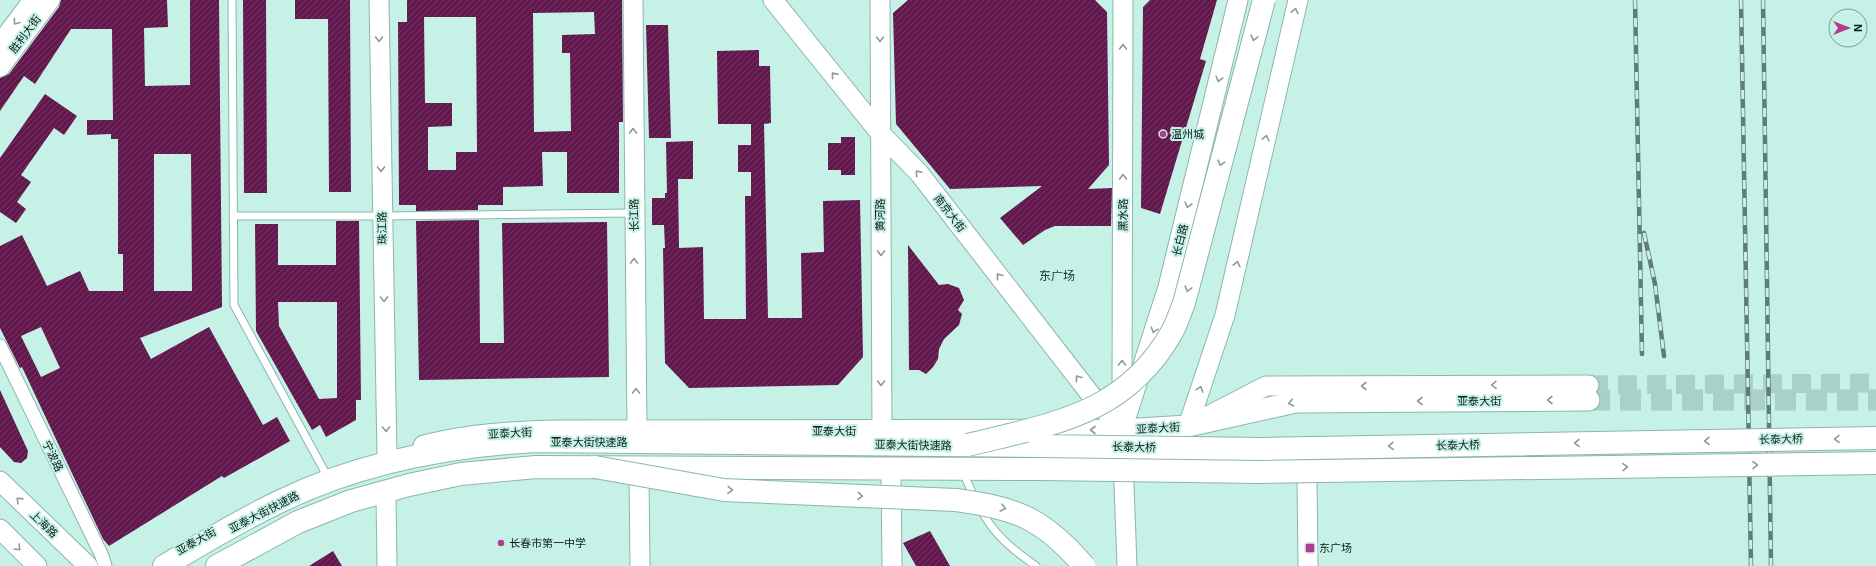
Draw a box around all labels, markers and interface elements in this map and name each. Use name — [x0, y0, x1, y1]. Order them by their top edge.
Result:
one-way arrow — [1291, 8, 1299, 14]
north arrow — [1828, 8, 1868, 48]
street label: 胜利大街 — [7, 13, 43, 55]
one-way arrow — [14, 17, 21, 24]
text: N — [1852, 24, 1864, 32]
one-way arrow — [1250, 34, 1259, 41]
one-way arrow — [375, 36, 383, 42]
one-way arrow — [876, 36, 884, 42]
one-way arrow — [1119, 44, 1127, 50]
one-way arrow — [831, 73, 838, 80]
one-way arrow — [1215, 75, 1224, 82]
one-way arrow — [629, 128, 637, 134]
place label: 温州城 — [1171, 128, 1204, 140]
marker: 温州城 — [1158, 129, 1168, 139]
one-way arrow — [1261, 135, 1270, 142]
one-way arrow — [1217, 160, 1226, 167]
one-way arrow — [377, 166, 385, 172]
one-way arrow — [916, 171, 923, 178]
one-way arrow — [1119, 174, 1127, 180]
street label: 南京大街 — [932, 192, 968, 234]
street label: 长江路 — [628, 198, 640, 232]
street label: 黄河路 — [874, 199, 886, 232]
street label: 黑水路 — [1117, 199, 1129, 232]
one-way arrow — [1184, 201, 1193, 208]
street label: 珠江路 — [376, 211, 388, 245]
street label: 长白路 — [1170, 223, 1190, 257]
one-way arrow — [877, 250, 885, 256]
one-way arrow — [630, 258, 638, 264]
one-way arrow — [1232, 261, 1240, 268]
district label: 东广场 — [1039, 269, 1075, 283]
one-way arrow — [996, 273, 1003, 280]
one-way arrow — [1184, 286, 1192, 292]
one-way arrow — [379, 296, 388, 302]
one-way arrow — [1150, 327, 1159, 334]
one-way arrow — [1118, 360, 1126, 366]
one-way arrow — [1076, 376, 1083, 383]
one-way arrow — [877, 380, 885, 386]
one-way arrow — [1491, 381, 1497, 390]
one-way arrow — [1361, 382, 1367, 390]
one-way arrow — [1196, 386, 1204, 393]
one-way arrow — [632, 388, 640, 394]
street label: 亚泰大街 — [1457, 395, 1501, 407]
one-way arrow — [1547, 396, 1553, 404]
one-way arrow — [1417, 397, 1423, 405]
one-way arrow — [1287, 398, 1294, 406]
street label: 亚泰大街 — [1136, 421, 1180, 435]
street label: 亚泰大街 — [812, 425, 856, 437]
one-way arrow — [382, 426, 390, 432]
street label: 亚泰大街 — [488, 426, 532, 440]
one-way arrow — [1090, 426, 1096, 434]
street label: 长泰大桥 — [1759, 433, 1803, 445]
one-way arrow — [1834, 434, 1840, 443]
street label: 亚泰大街快速路 — [551, 436, 628, 448]
one-way arrow — [1704, 437, 1710, 445]
street label: 亚泰大街快速路 — [874, 438, 952, 452]
street label: 宁波路 — [40, 439, 66, 473]
street label: 长泰大桥 — [1436, 439, 1480, 451]
one-way arrow — [1574, 439, 1580, 447]
street label: 长泰大桥 — [1112, 441, 1156, 453]
one-way arrow — [1388, 442, 1394, 450]
one-way arrow — [1752, 461, 1758, 469]
one-way arrow — [1622, 463, 1628, 471]
one-way arrow — [727, 486, 733, 495]
street label: 亚泰大街快速路 — [227, 489, 301, 535]
one-way arrow — [857, 492, 863, 501]
one-way arrow — [16, 497, 24, 505]
one-way arrow — [1000, 503, 1007, 512]
street label: 上海路 — [28, 508, 60, 540]
street label: 亚泰大街 — [174, 525, 218, 557]
place label: 长春市第一中学 — [509, 537, 586, 549]
marker: 长春市第一中学 — [496, 538, 506, 548]
marker: 东广场 — [1304, 542, 1316, 554]
place label: 东广场 — [1319, 542, 1352, 554]
one-way arrow — [13, 543, 21, 551]

